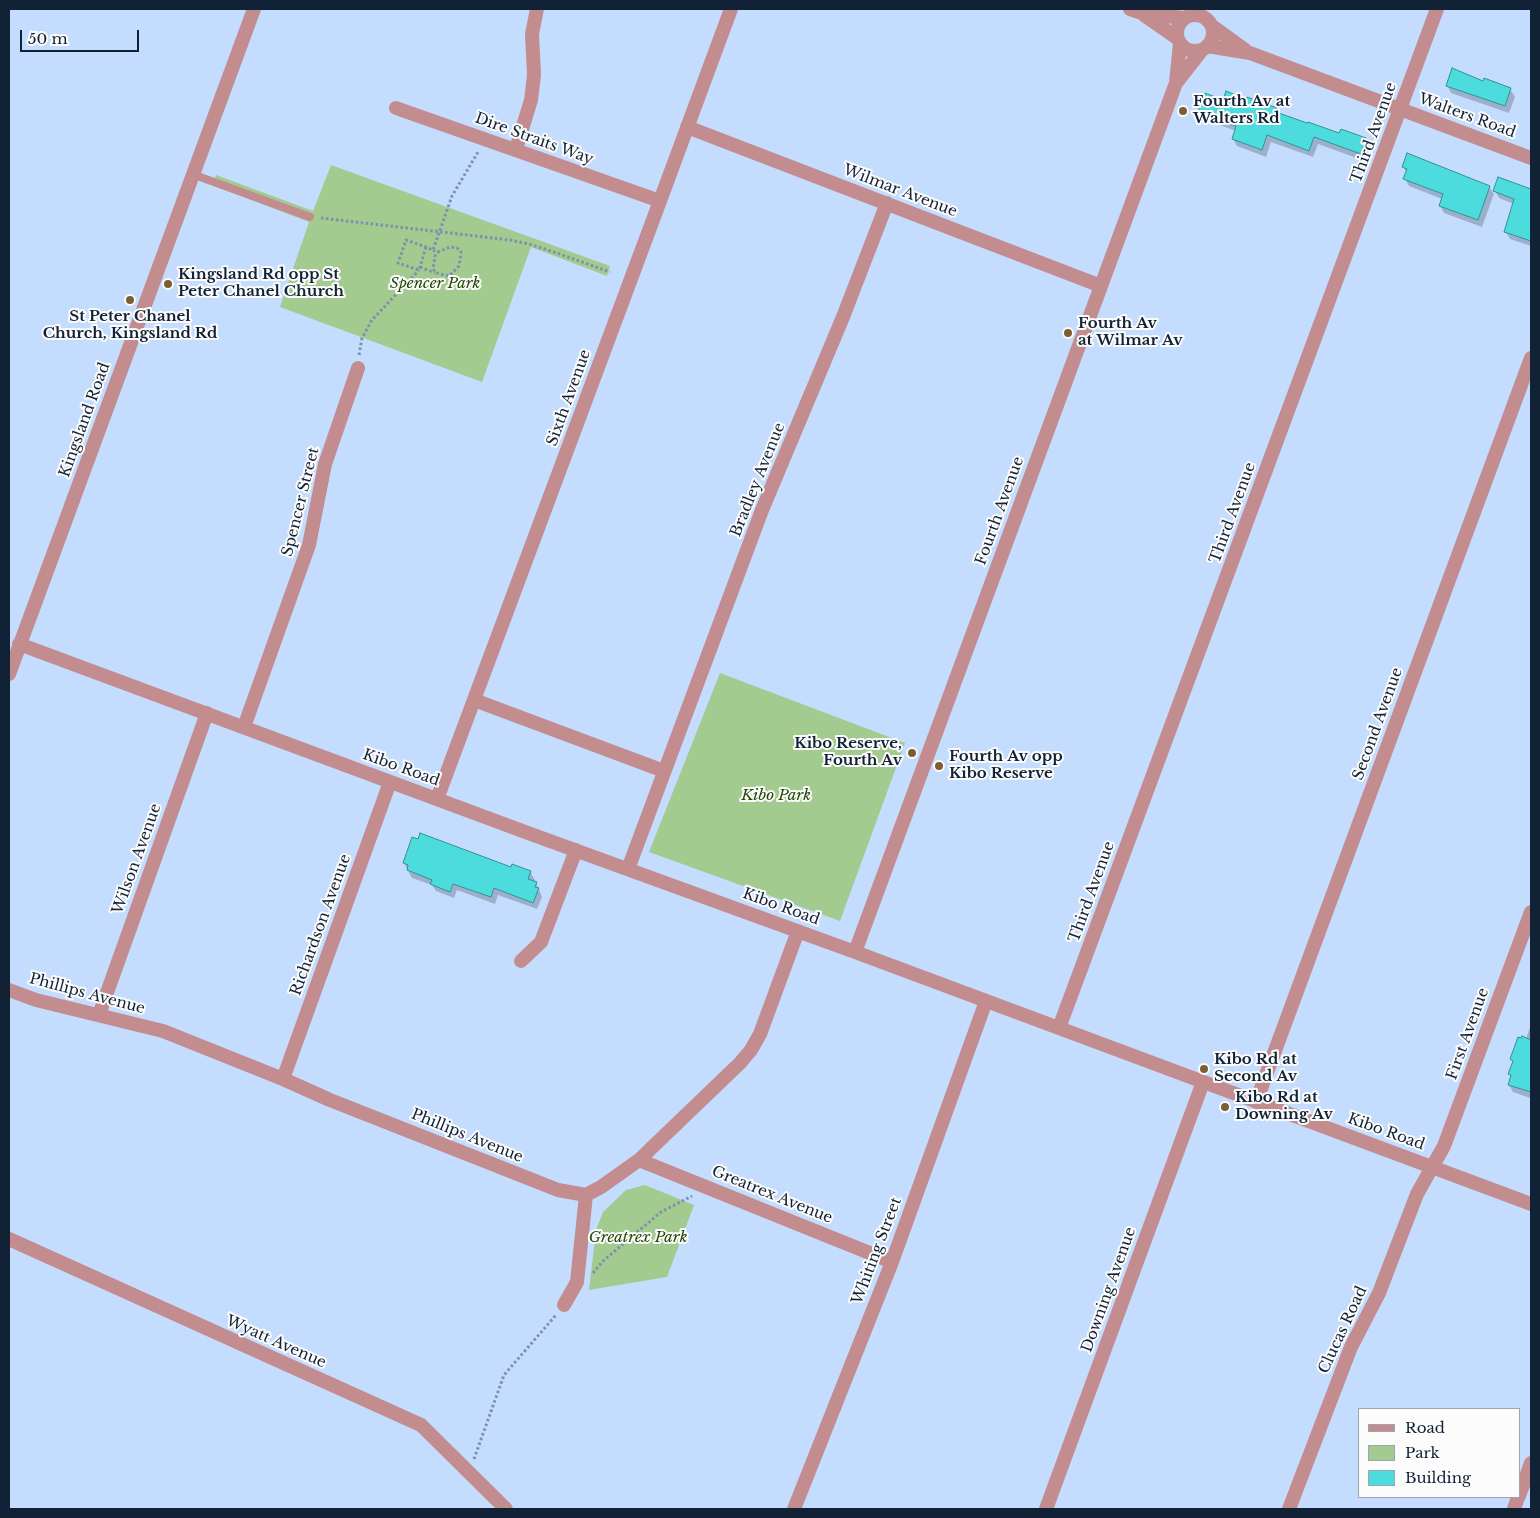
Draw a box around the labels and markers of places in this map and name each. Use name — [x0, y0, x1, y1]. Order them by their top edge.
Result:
place label: Fourth Av at Walters Rd — [1193, 93, 1290, 128]
marker: Fourth Av at Walters Rd — [1177, 105, 1189, 117]
place label: Kingsland Rd opp St Peter Chanel Church — [178, 266, 344, 301]
marker: Kingsland Rd opp St Peter Chanel Church — [162, 278, 174, 290]
marker: St Peter Chanel Church, Kingsland Rd — [124, 294, 136, 306]
place label: St Peter Chanel Church, Kingsland Rd — [43, 308, 217, 343]
place label: Fourth Av at Wilmar Av — [1078, 315, 1183, 350]
marker: Fourth Av at Wilmar Av — [1062, 327, 1074, 339]
place label: Kibo Reserve, Fourth Av — [794, 735, 902, 770]
marker: Kibo Reserve, Fourth Av — [906, 747, 918, 759]
place label: Fourth Av opp Kibo Reserve — [949, 748, 1063, 783]
marker: Fourth Av opp Kibo Reserve — [933, 760, 945, 772]
place label: Kibo Rd at Second Av — [1214, 1051, 1297, 1086]
marker: Kibo Rd at Second Av — [1198, 1063, 1210, 1075]
place label: Kibo Rd at Downing Av — [1235, 1089, 1333, 1124]
marker: Kibo Rd at Downing Av — [1219, 1101, 1231, 1113]

